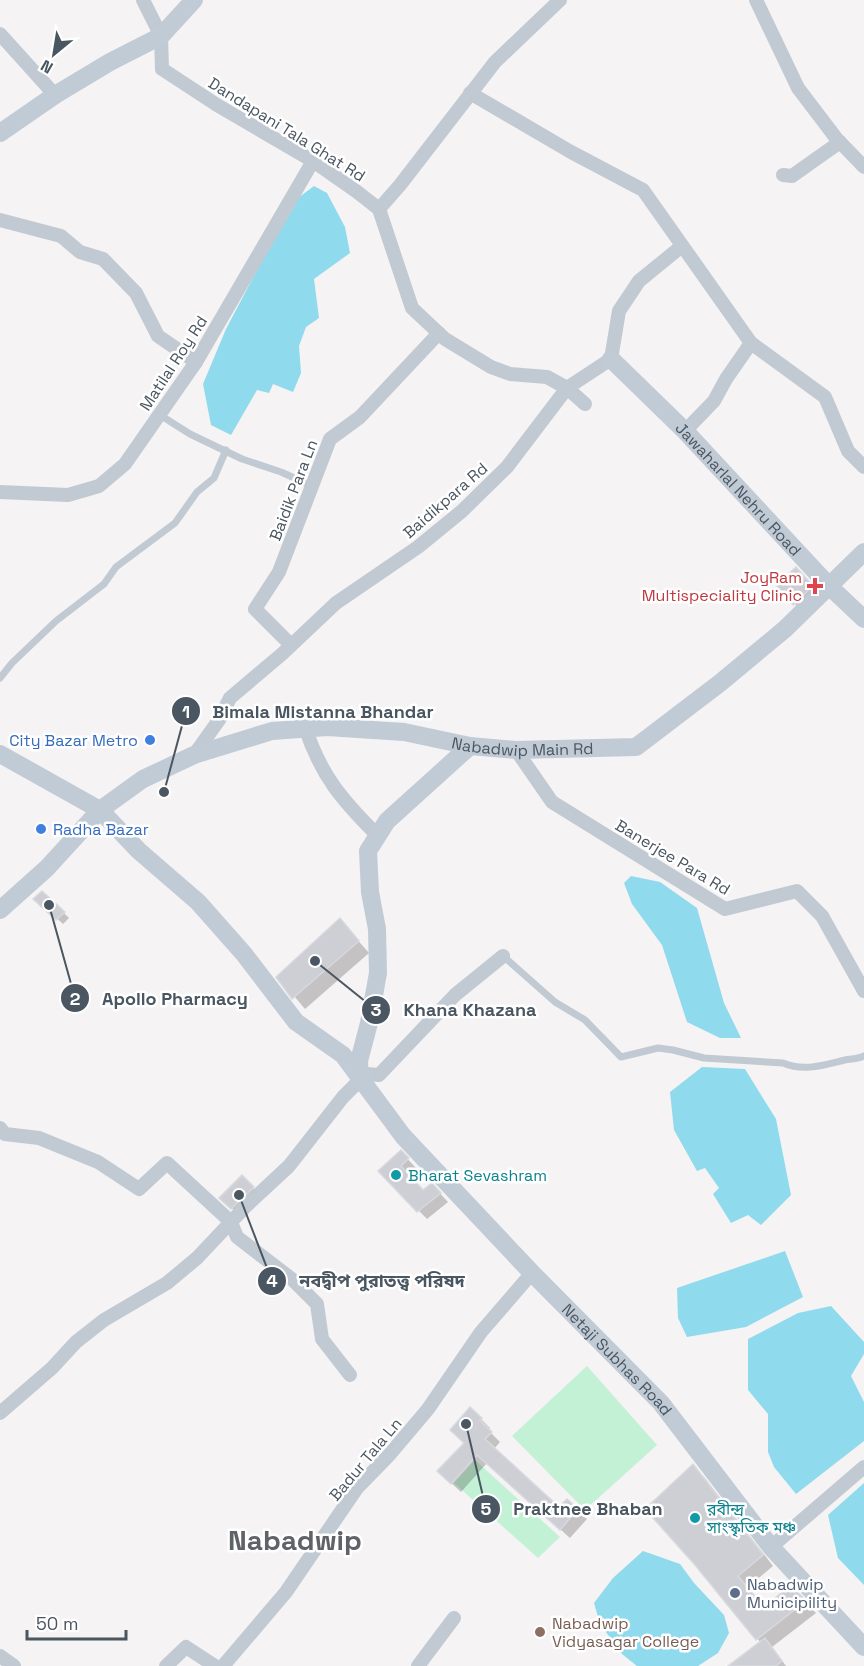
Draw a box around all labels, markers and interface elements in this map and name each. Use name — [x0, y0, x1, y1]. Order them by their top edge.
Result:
north arrow — [24, 24, 84, 84]
text: N — [37, 55, 57, 78]
street label: Dandapani Tala Ghat Rd — [204, 72, 369, 186]
street label: Matilal Roy Rd — [135, 312, 212, 415]
street label: Jawaharlal Nehru Road — [671, 418, 806, 560]
street label: Baidik Para Ln — [265, 437, 322, 544]
street label: Baidikpara Rd — [399, 458, 492, 543]
place label: JoyRam Multispeciality Clinic — [642, 567, 802, 606]
marker: JoyRam Multispeciality Clinic — [806, 577, 824, 595]
callout: Bimala Mistanna Bhandar — [171, 693, 446, 729]
text: 1 — [182, 700, 190, 723]
text: Bimala Mistanna Bhandar — [212, 700, 434, 723]
place label: City Bazar Metro — [9, 730, 138, 751]
street label: Nabadwip Main Rd — [450, 732, 594, 761]
marker: City Bazar Metro — [143, 733, 157, 747]
street label: Banerjee Para Rd — [612, 815, 734, 900]
place label: Radha Bazar — [53, 819, 149, 840]
marker: Radha Bazar — [34, 822, 48, 836]
callout: Apollo Pharmacy — [60, 980, 260, 1016]
text: 2 — [70, 987, 81, 1010]
text: Apollo Pharmacy — [102, 987, 248, 1010]
callout: Khana Khazana — [361, 992, 548, 1028]
text: 3 — [371, 998, 382, 1021]
text: Khana Khazana — [404, 998, 537, 1021]
place label: Bharat Sevashram — [408, 1165, 547, 1186]
marker: Bharat Sevashram — [389, 1168, 403, 1182]
callout: নবদ্বীপ পুরাতত্ত্ব পরিষদ — [257, 1263, 477, 1299]
text: 4 — [266, 1269, 278, 1292]
text: নবদ্বীপ পুরাতত্ত্ব পরিষদ — [298, 1269, 466, 1292]
street label: Netaji Subhas Road — [557, 1299, 677, 1420]
street label: Badur Tala Ln — [324, 1413, 406, 1505]
callout: Praktnee Bhaban — [471, 1491, 674, 1527]
text: 5 — [481, 1497, 492, 1520]
text: Praktnee Bhaban — [513, 1497, 663, 1520]
place label: রবীন্দ্র সাংস্কৃতিক মঞ্চ — [706, 1499, 796, 1538]
marker: রবীন্দ্র সাংস্কৃতিক মঞ্চ — [688, 1511, 702, 1525]
district label: Nabadwip — [228, 1522, 362, 1558]
place label: Nabadwip Municipility — [747, 1574, 837, 1613]
marker: Nabadwip Municipility — [728, 1586, 742, 1600]
scale bar — [27, 1603, 126, 1641]
text: 50 m — [36, 1612, 78, 1635]
place label: Nabadwip Vidyasagar College — [552, 1613, 699, 1652]
marker: Nabadwip Vidyasagar College — [533, 1625, 547, 1639]

